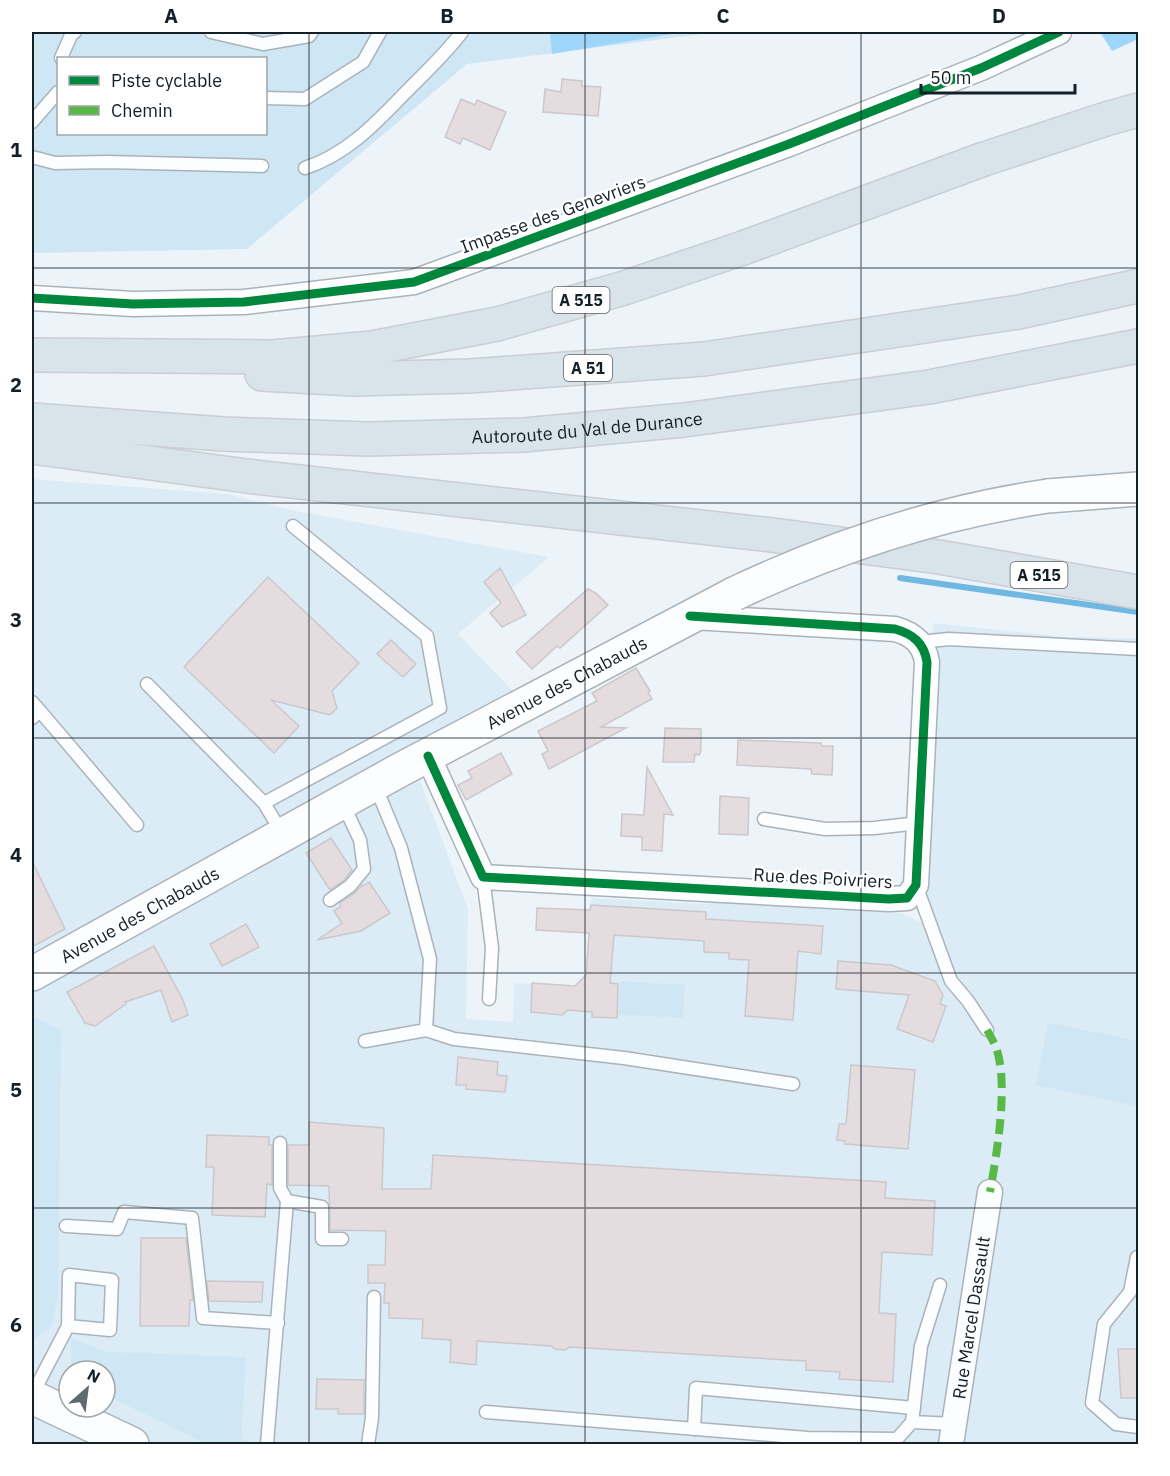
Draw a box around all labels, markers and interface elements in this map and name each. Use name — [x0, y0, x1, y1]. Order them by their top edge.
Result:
text: A — [164, 2, 178, 29]
text: B — [440, 2, 454, 29]
text: C — [716, 2, 730, 29]
text: D — [992, 2, 1006, 29]
legend — [57, 57, 267, 135]
scale bar — [921, 57, 1076, 95]
text: 50 m — [930, 66, 972, 89]
text: Piste cyclable — [111, 69, 222, 92]
text: Chemin — [111, 99, 173, 122]
text: 1 — [10, 136, 22, 163]
street label: Impasse des Genevriers — [457, 170, 649, 258]
road number: A 515 — [552, 287, 610, 313]
road number: A 51 — [564, 355, 612, 381]
text: 2 — [10, 371, 22, 398]
street label: Autoroute du Val de Durance — [471, 406, 704, 448]
road number: A 515 — [1010, 562, 1068, 588]
text: 3 — [10, 606, 22, 633]
street label: Avenue des Chabauds — [482, 630, 651, 734]
text: 4 — [10, 841, 22, 868]
street label: Avenue des Chabauds — [56, 861, 223, 968]
street label: Rue des Poivriers — [753, 863, 893, 893]
text: 5 — [10, 1076, 22, 1103]
street label: Rue Marcel Dassault — [947, 1234, 995, 1401]
text: 6 — [10, 1311, 22, 1338]
north arrow — [57, 1359, 117, 1419]
text: N — [84, 1364, 104, 1387]

